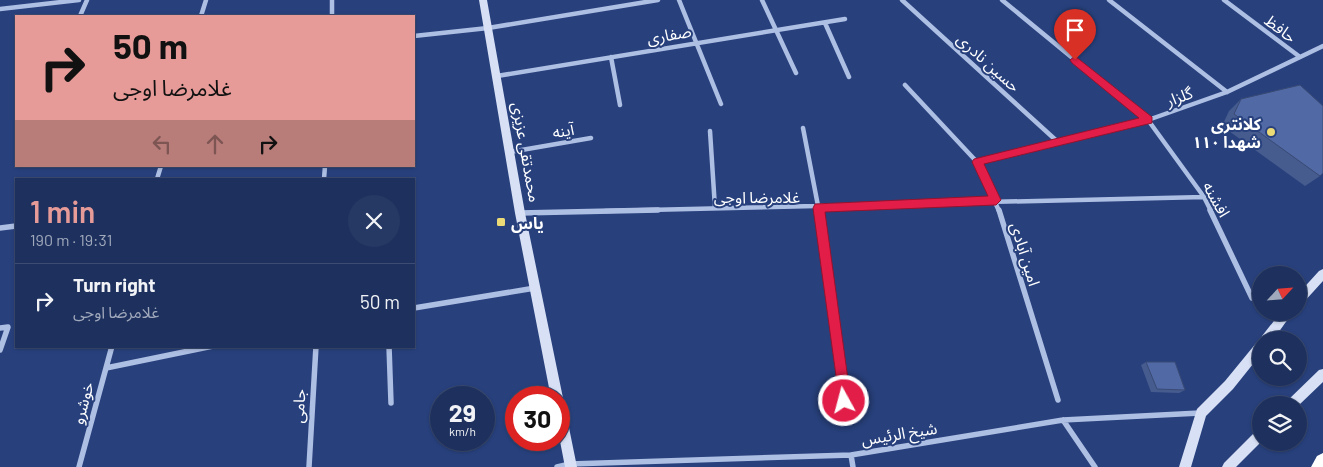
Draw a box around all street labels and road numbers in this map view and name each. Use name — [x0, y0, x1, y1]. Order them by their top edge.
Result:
street label: حافظ — [1261, 10, 1301, 46]
street label: صفاری — [645, 21, 693, 48]
street label: حسین نادری — [953, 29, 1025, 96]
street label: گلزار — [1162, 82, 1196, 111]
street label: محمدتقی عزیزی — [508, 101, 545, 204]
street label: آینه — [551, 119, 577, 141]
street label: افشنه — [1200, 178, 1234, 220]
street label: غلامرضا اوجی — [714, 187, 800, 207]
street label: امین آبادی — [1006, 220, 1045, 288]
street label: خوشرو — [67, 380, 98, 426]
street label: جامی — [288, 388, 309, 424]
street label: شیخ الرئیس — [860, 418, 939, 452]

